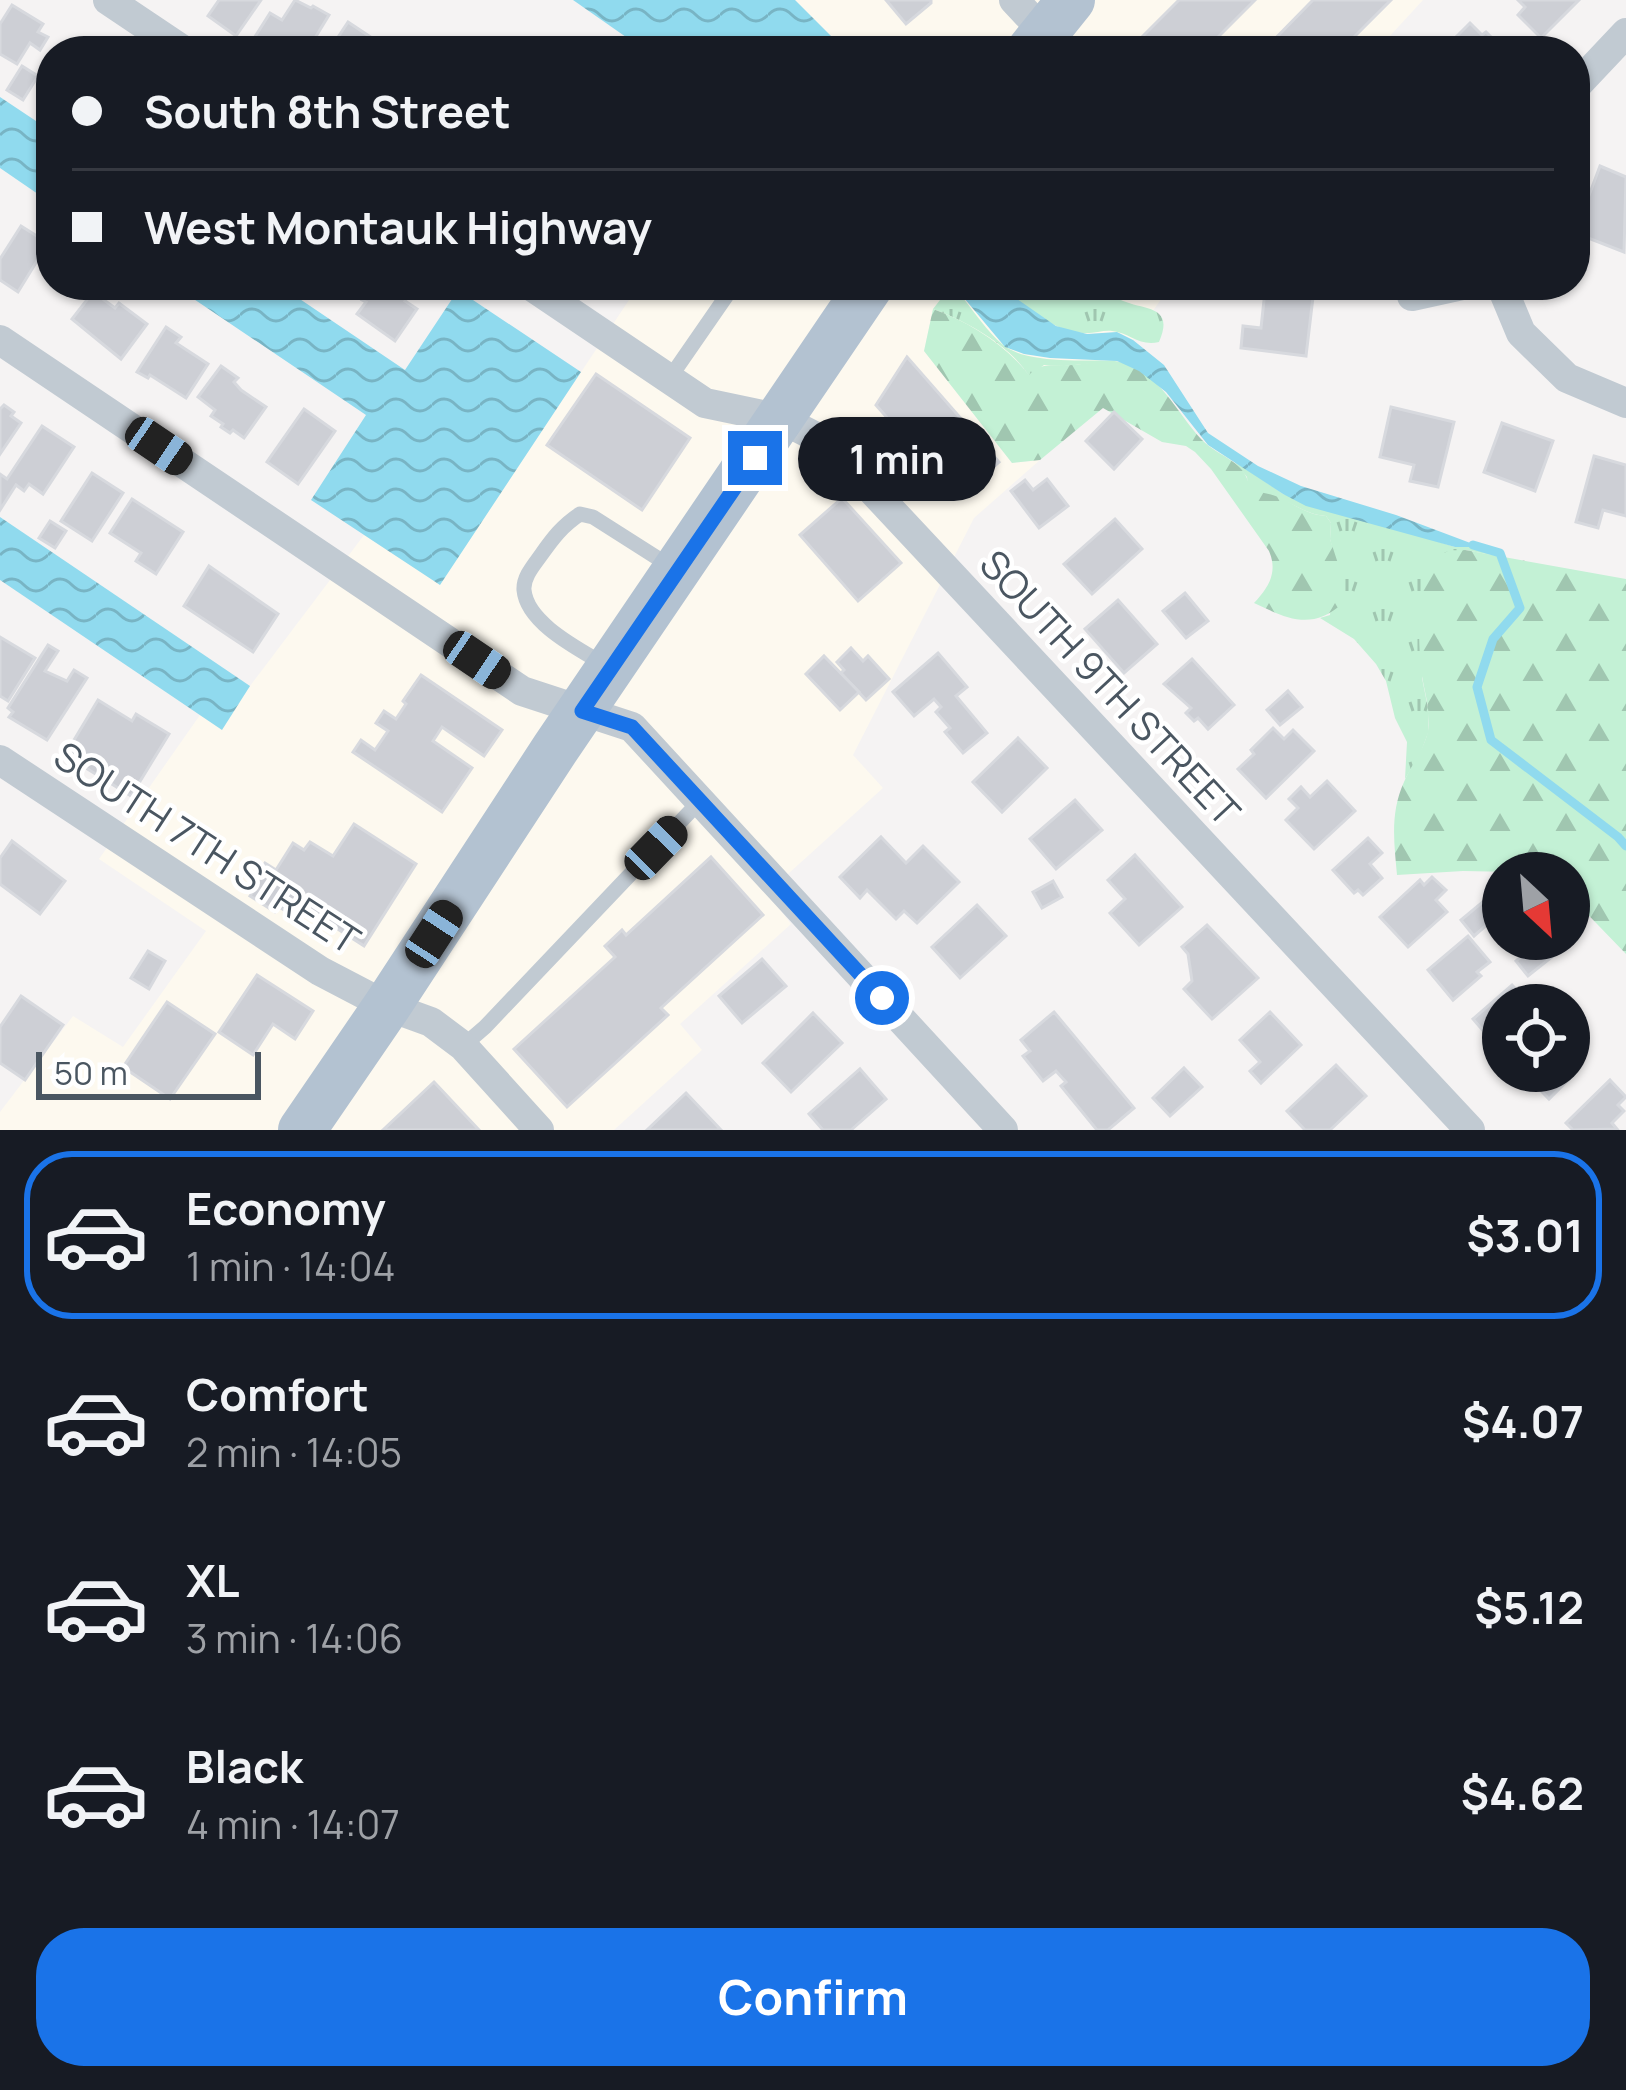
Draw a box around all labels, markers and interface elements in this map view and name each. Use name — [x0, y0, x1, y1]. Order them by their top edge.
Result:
text: South 8th Street — [144, 80, 511, 142]
text: West Montauk Highway — [144, 196, 652, 258]
car — [119, 411, 199, 481]
callout: 1 min — [797, 416, 995, 500]
route end — [728, 431, 782, 485]
text: 1 min — [849, 432, 945, 486]
street label: SOUTH 9TH STREET — [969, 538, 1253, 837]
car — [437, 625, 517, 695]
street label: SOUTH 7TH STREET — [44, 728, 371, 966]
car — [618, 810, 694, 886]
north arrow — [1482, 852, 1590, 960]
map controls — [1482, 852, 1590, 1092]
car — [399, 894, 469, 974]
route start — [855, 971, 909, 1025]
button: locate — [1482, 984, 1590, 1092]
scale bar — [36, 1046, 261, 1099]
text: 50 m — [54, 1050, 128, 1095]
text: Economy — [186, 1177, 386, 1239]
icon: car — [42, 1181, 150, 1289]
text: $3.01 — [1467, 1204, 1584, 1266]
text: 1 min · 14:04 — [186, 1239, 395, 1293]
text: Comfort — [186, 1363, 369, 1425]
icon: car — [42, 1367, 150, 1475]
text: $4.07 — [1462, 1390, 1584, 1452]
text: 2 min · 14:05 — [186, 1425, 402, 1479]
text: XL — [186, 1549, 240, 1611]
icon: car — [42, 1553, 150, 1661]
text: $5.12 — [1475, 1576, 1584, 1638]
text: 3 min · 14:06 — [186, 1611, 403, 1665]
text: Black — [186, 1735, 303, 1797]
icon: car — [42, 1739, 150, 1847]
text: $4.62 — [1461, 1762, 1584, 1824]
text: 4 min · 14:07 — [186, 1797, 400, 1851]
button: Confirm — [36, 1928, 1590, 2066]

